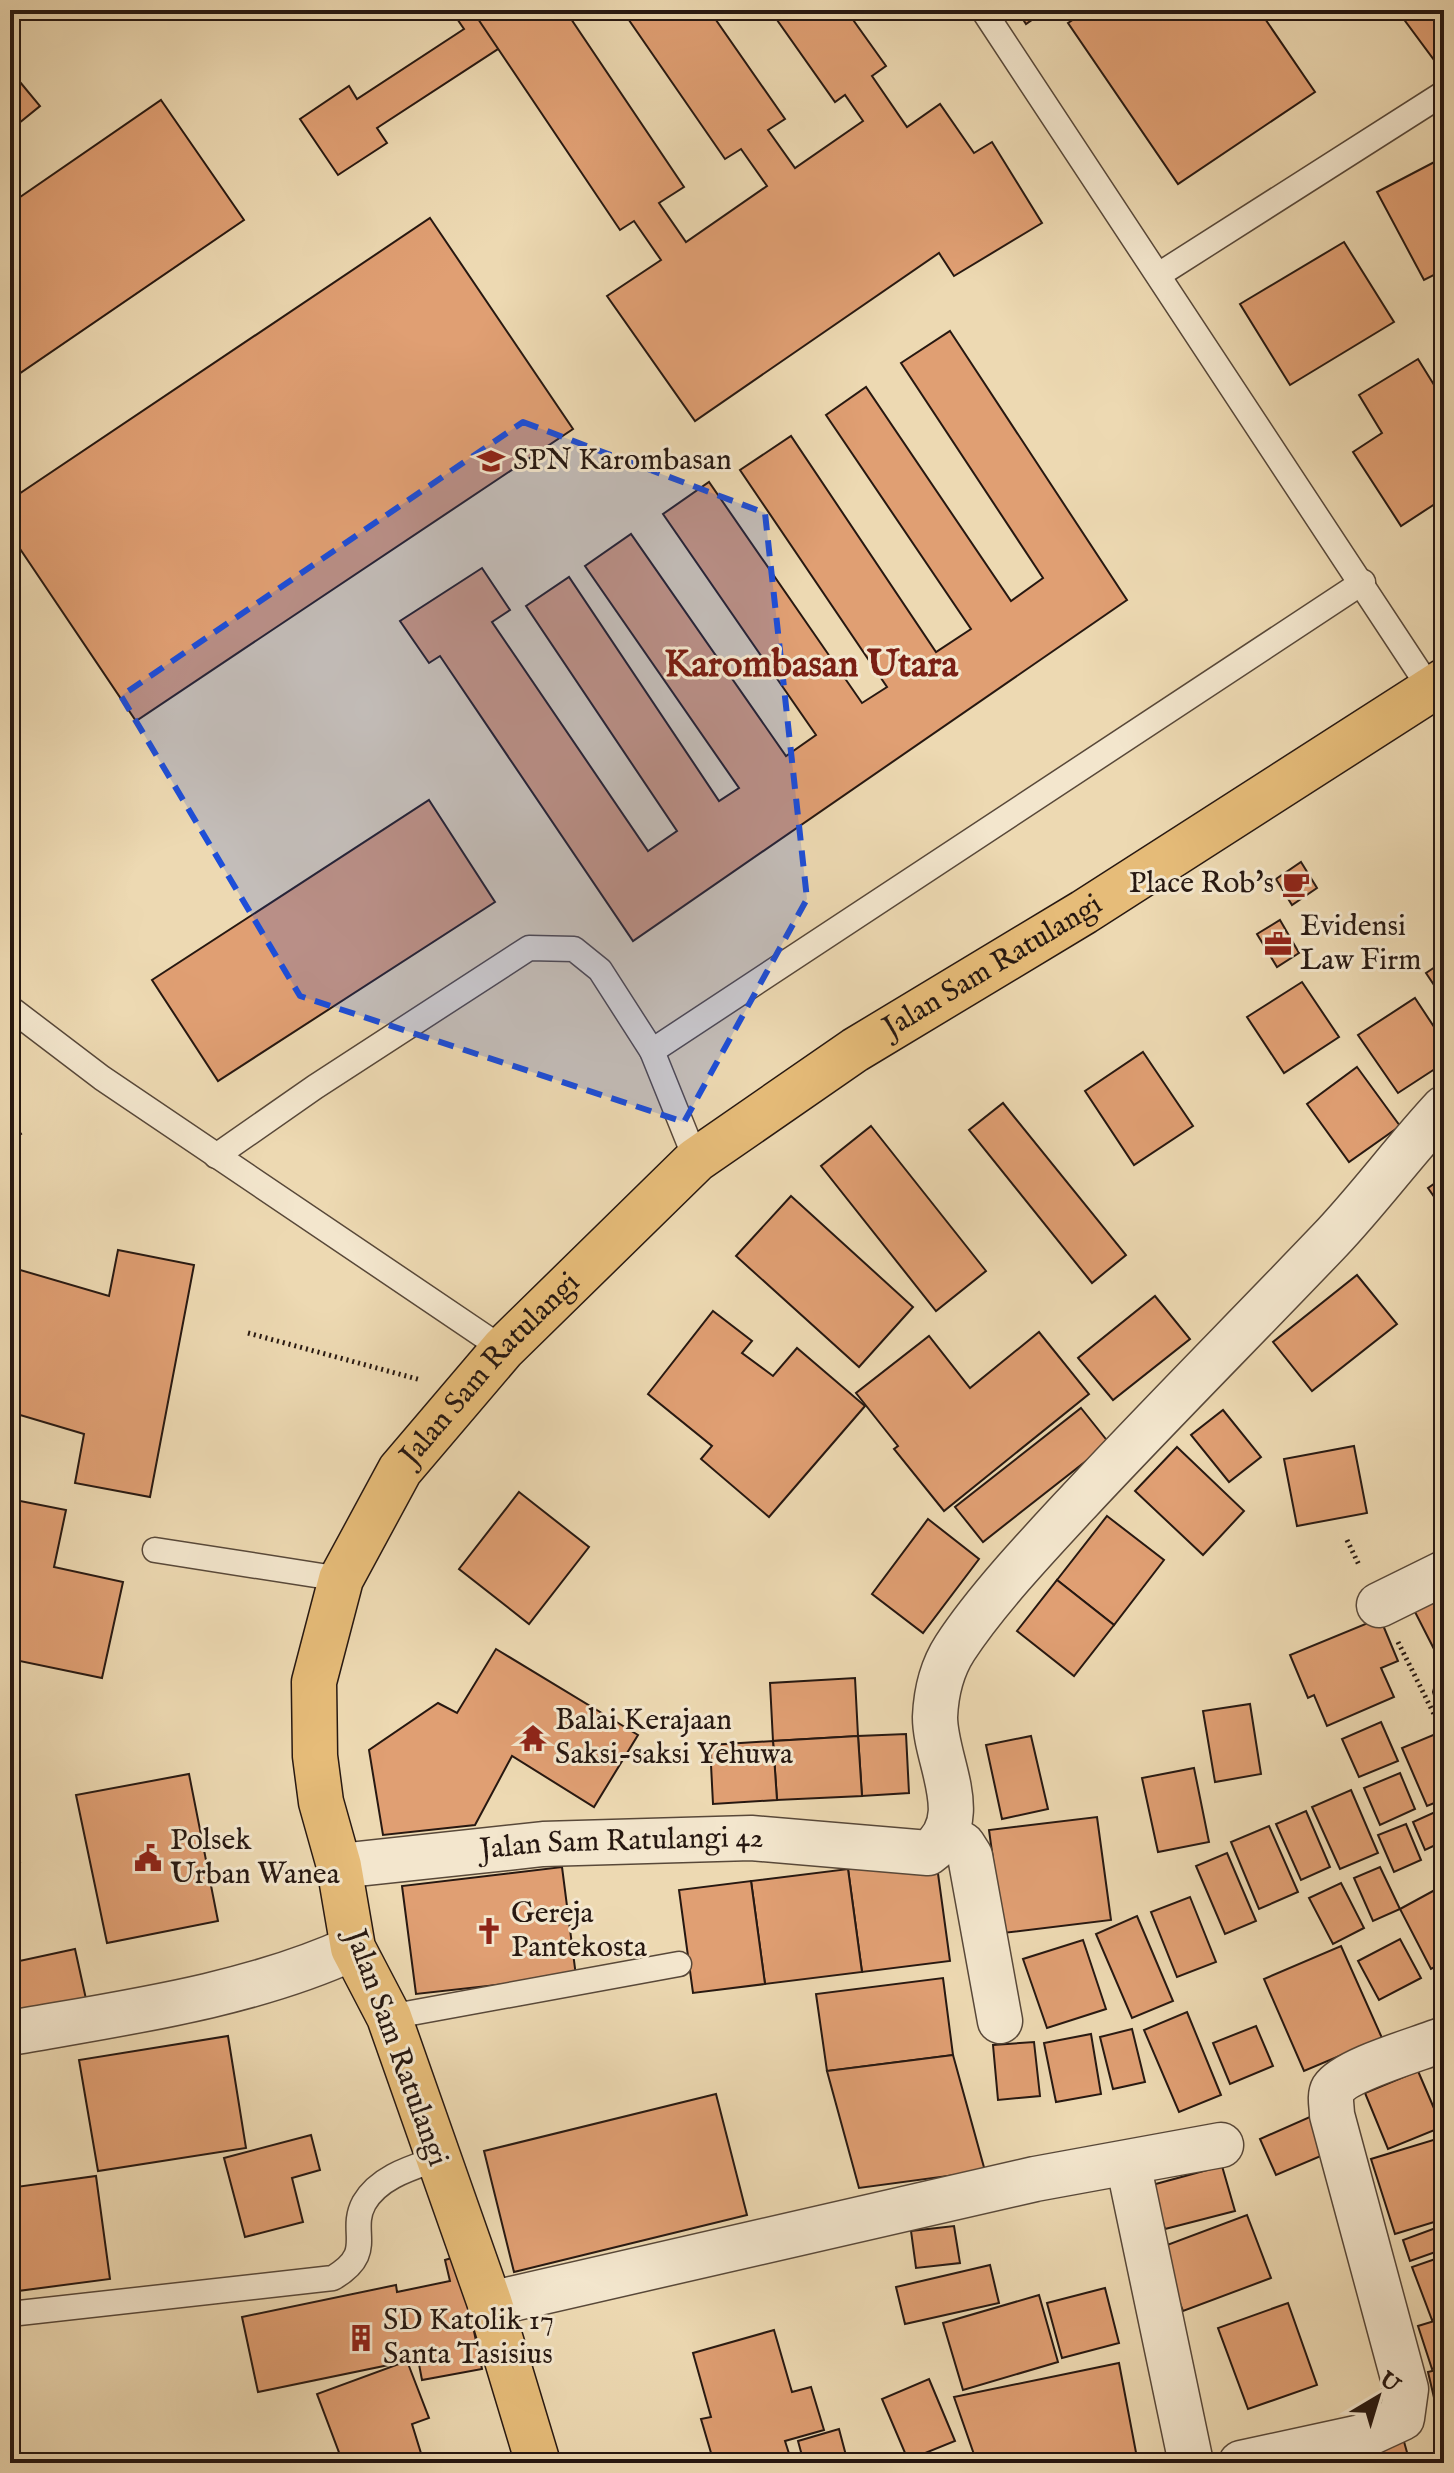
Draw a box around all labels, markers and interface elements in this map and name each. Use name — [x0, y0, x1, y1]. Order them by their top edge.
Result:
place label: SPN Karombasan — [513, 442, 732, 480]
school or university icon: SPN Karombasan — [476, 446, 506, 476]
district label: Karombasan Utara — [664, 642, 958, 690]
place label: Place Rob's — [1129, 865, 1274, 903]
cafe icon: Place Rob's — [1281, 869, 1311, 899]
street label: Jalan Sam Ratulangi — [874, 886, 1110, 1049]
place label: Evidensi Law Firm — [1300, 908, 1421, 980]
office icon: Evidensi Law Firm — [1263, 929, 1293, 959]
street label: Jalan Sam Ratulangi — [391, 1265, 589, 1476]
place label: Balai Kerajaan Saksi-saksi Yehuwa — [555, 1702, 793, 1774]
temple icon: Balai Kerajaan Saksi-saksi Yehuwa — [518, 1723, 548, 1753]
street label: Jalan Sam Ratulangi 42 — [475, 1819, 766, 1870]
place label: Polsek Urban Wanea — [170, 1822, 340, 1894]
public building icon: Polsek Urban Wanea — [133, 1843, 163, 1873]
place label: Gereja Pantekosta — [511, 1895, 647, 1967]
church icon: Gereja Pantekosta — [474, 1916, 504, 1946]
street label: Jalan Sam Ratulangi — [335, 1922, 456, 2172]
place label: SD Katolik 17 Santa Tasisius — [383, 2302, 554, 2374]
building icon: SD Katolik 17 Santa Tasisius — [346, 2323, 376, 2353]
north arrow — [1338, 2357, 1418, 2437]
text: U — [1372, 2365, 1406, 2400]

